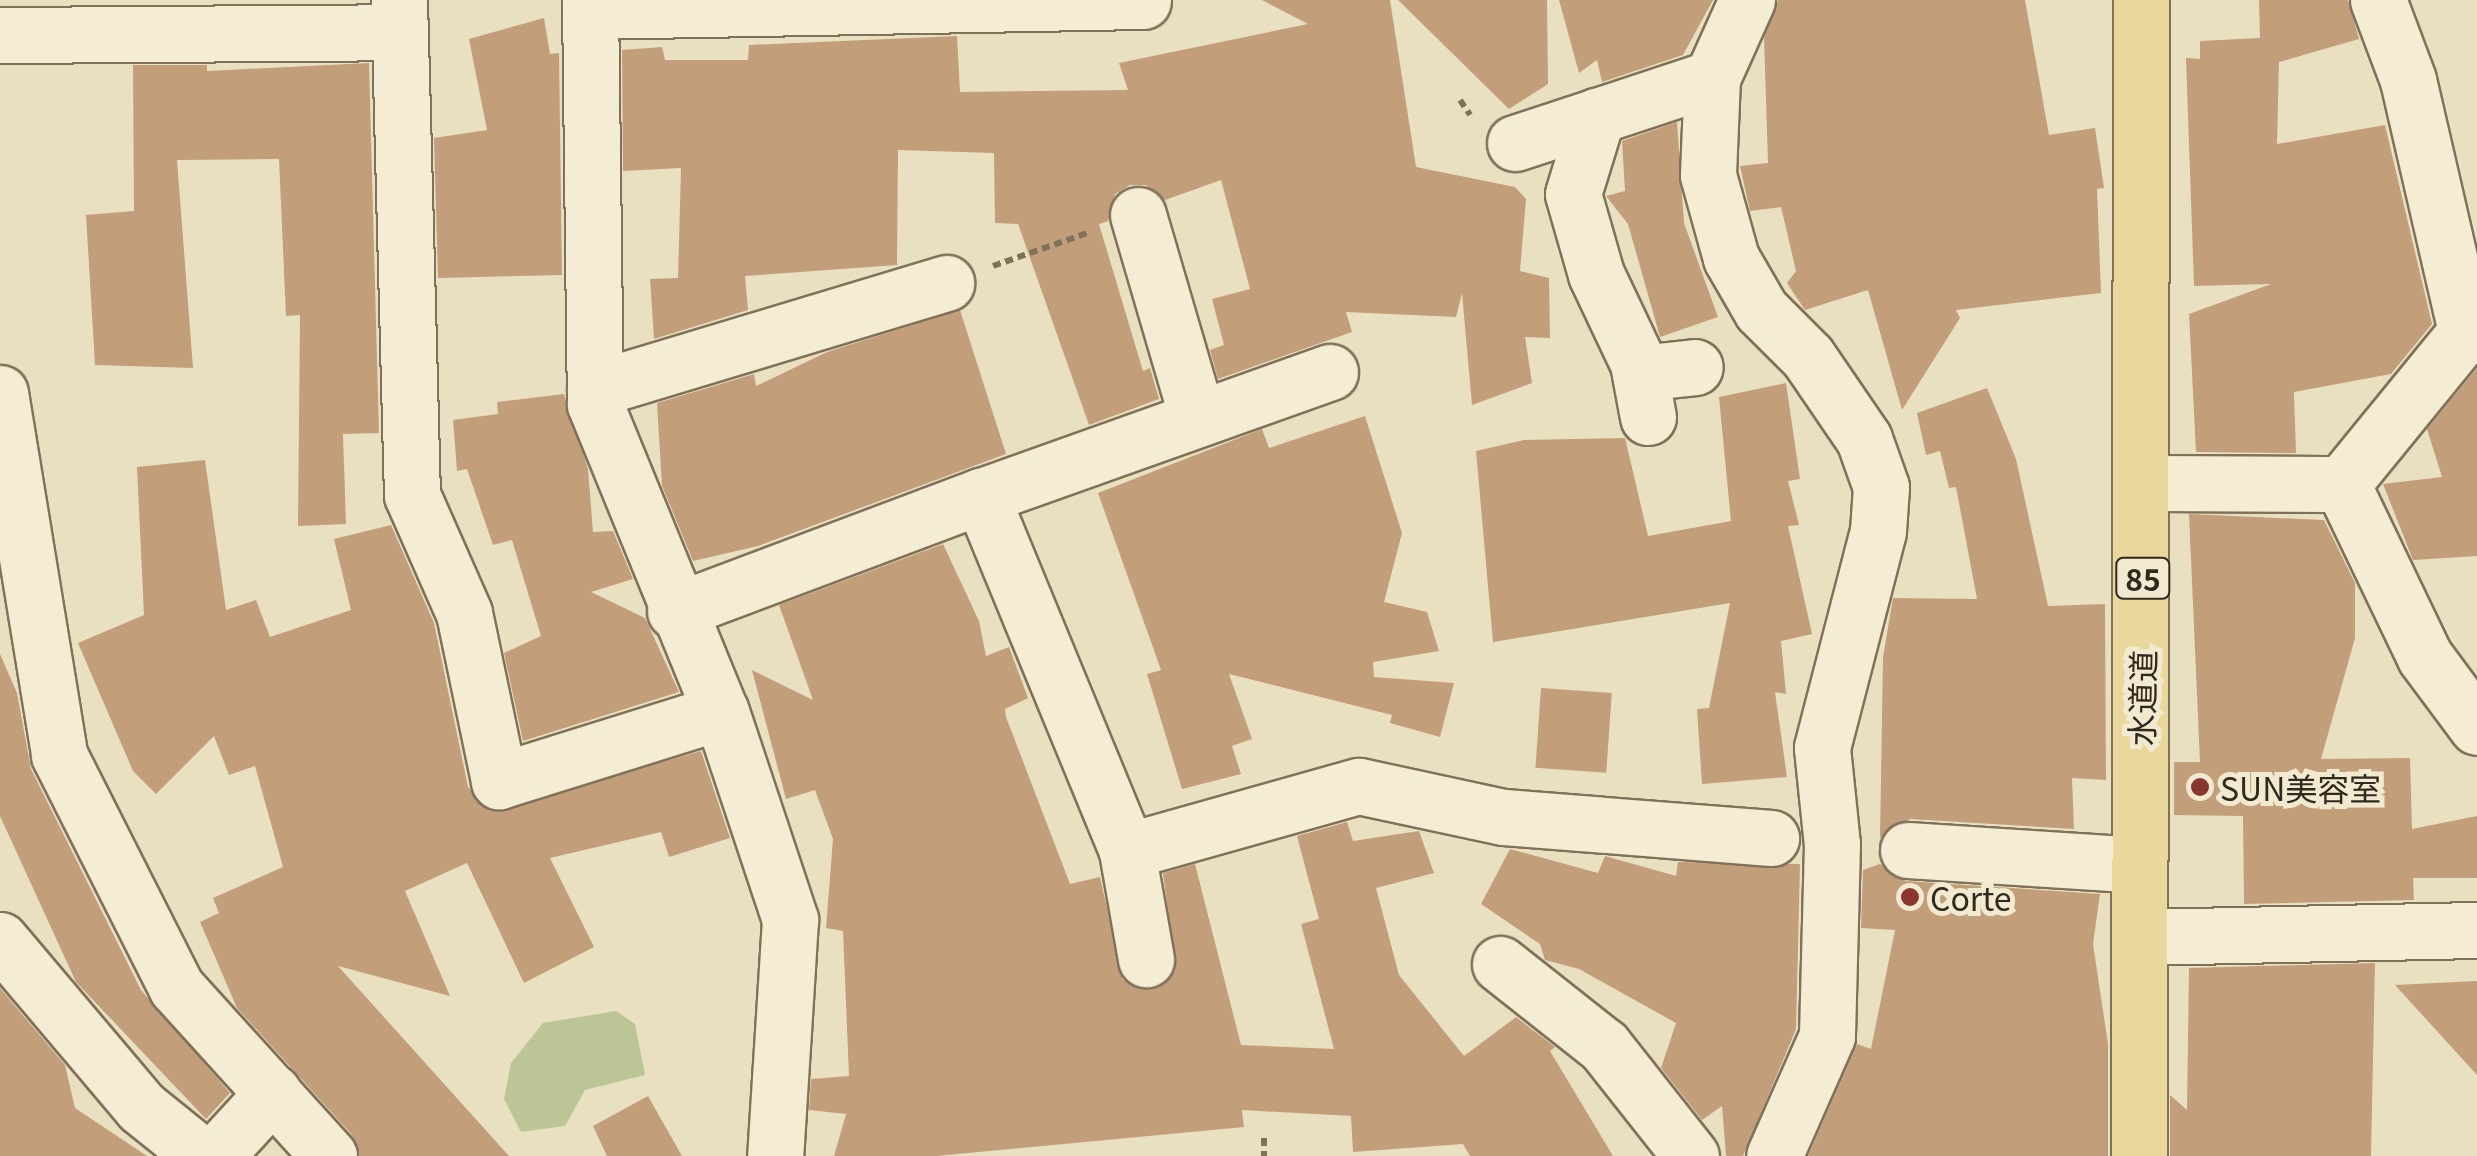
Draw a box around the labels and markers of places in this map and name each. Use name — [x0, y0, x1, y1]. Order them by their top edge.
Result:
place label: SUN美容室 — [2220, 768, 2381, 806]
marker: SUN美容室 — [2189, 776, 2211, 798]
place label: Corte — [1930, 878, 2011, 916]
marker: Corte — [1899, 886, 1921, 908]

